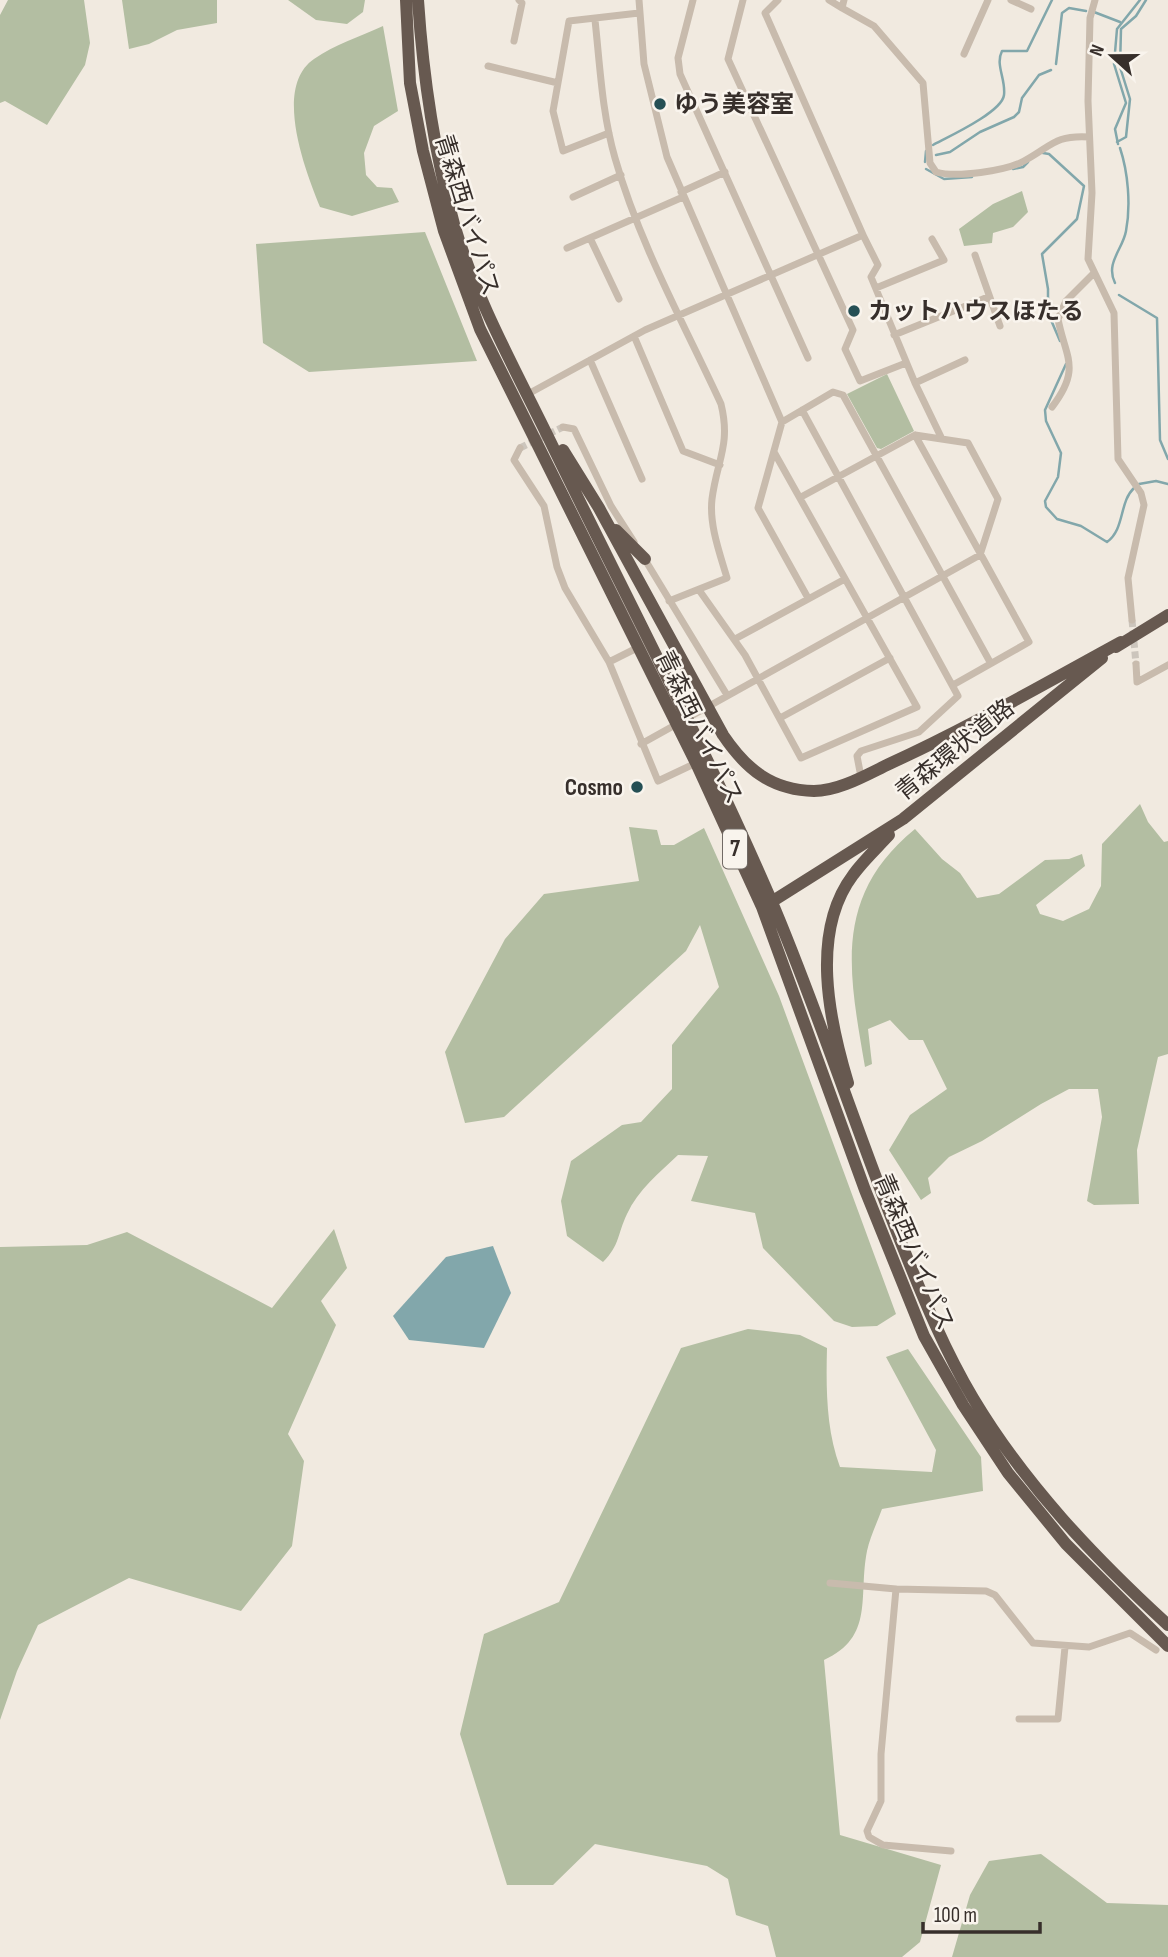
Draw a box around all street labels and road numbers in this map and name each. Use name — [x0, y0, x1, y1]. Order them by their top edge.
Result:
street label: 青森西バイパス — [429, 131, 505, 299]
street label: 青森西バイパス — [649, 645, 749, 809]
street label: 青森環状道路 — [890, 693, 1020, 807]
road number: 7 — [723, 830, 747, 869]
street label: 青森西バイパス — [868, 1169, 960, 1335]

